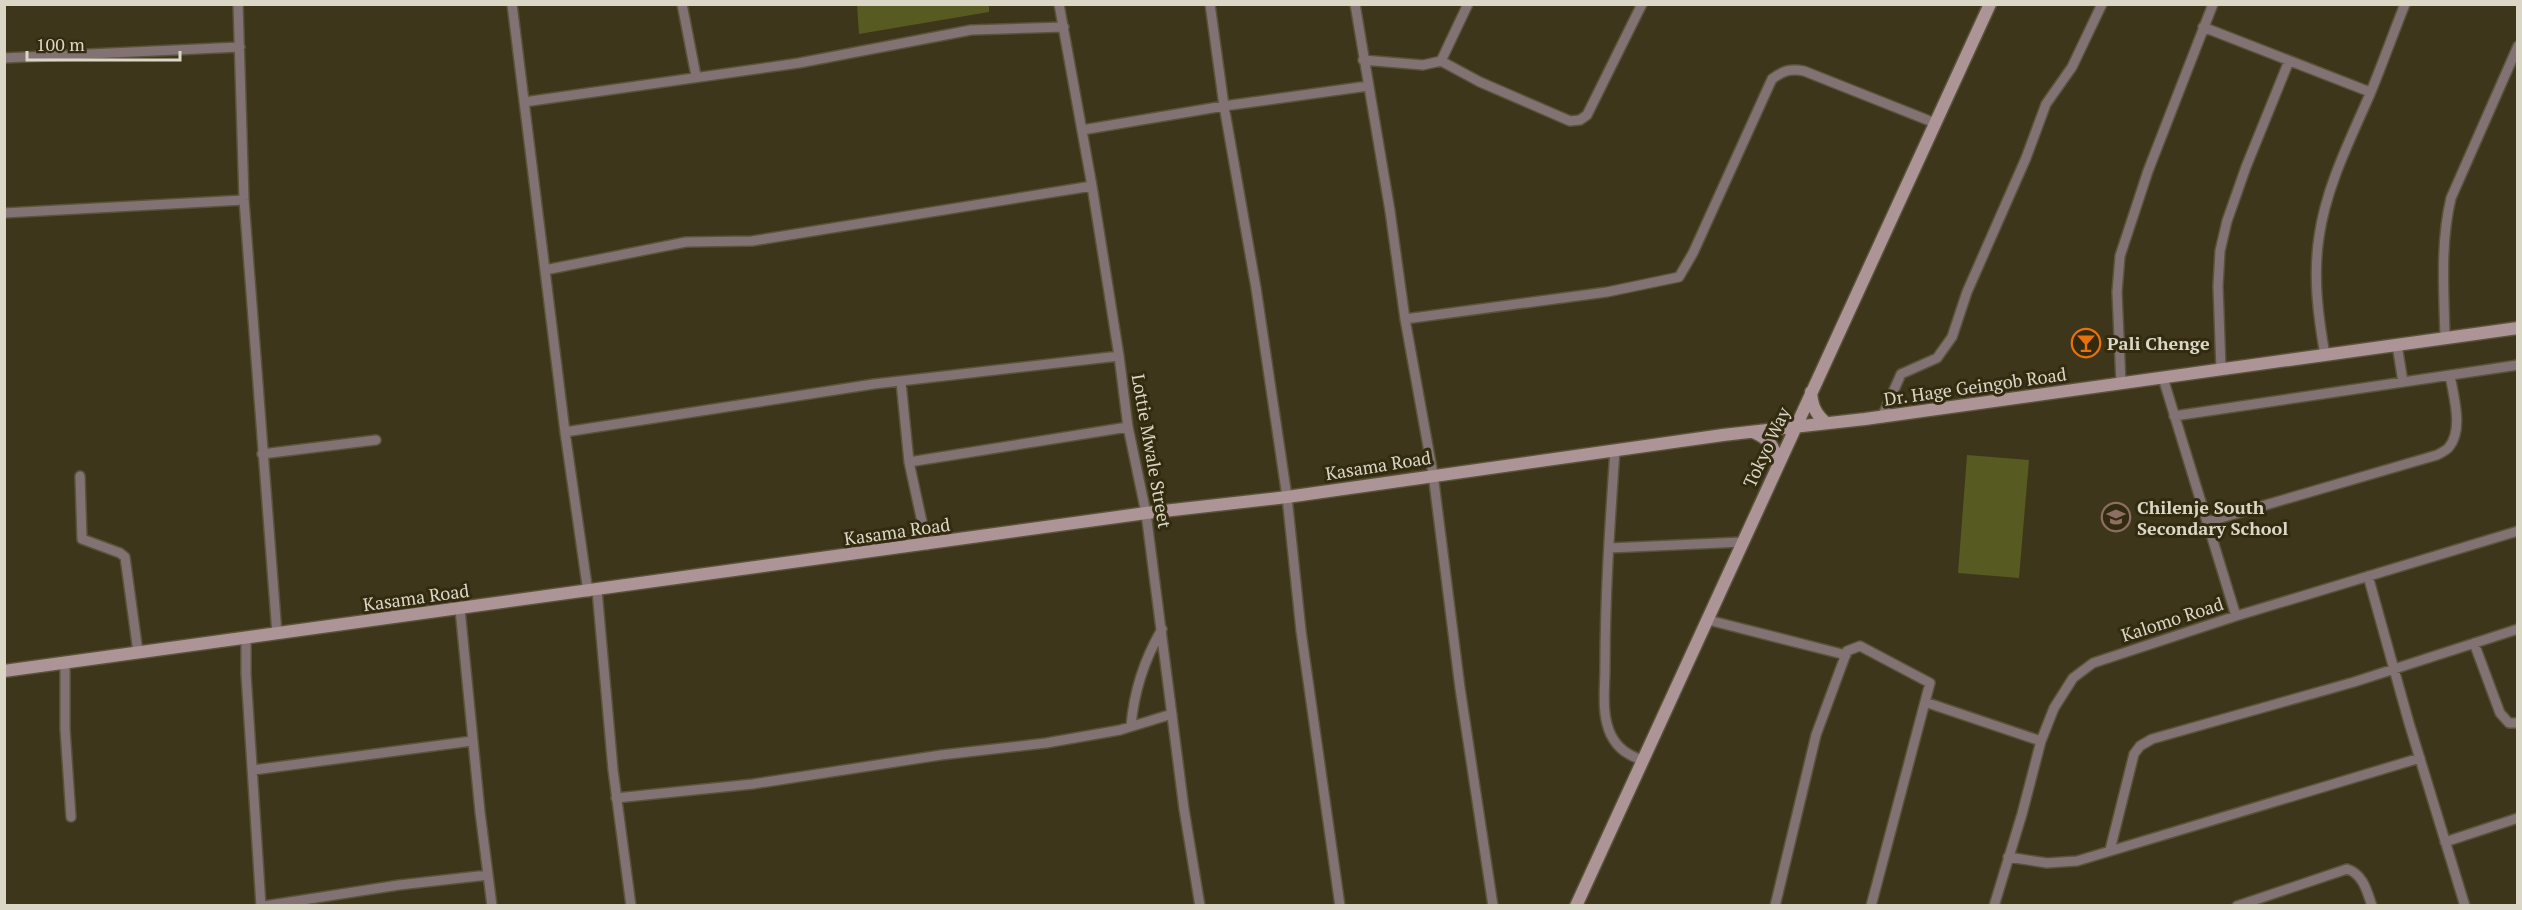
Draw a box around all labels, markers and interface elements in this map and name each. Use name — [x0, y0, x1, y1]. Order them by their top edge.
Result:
scale bar — [27, 24, 180, 62]
text: 100 m — [36, 32, 85, 56]
bar icon: Pali Chenge — [2070, 327, 2102, 359]
place label: Pali Chenge — [2107, 331, 2210, 355]
street label: Dr. Hage Geingob Road — [1882, 361, 2068, 411]
street label: Lottie Mwale Street — [1127, 372, 1177, 530]
street label: Tokyo Way — [1737, 402, 1795, 491]
street label: Kasama Road — [1323, 445, 1433, 485]
place label: Chilenje South Secondary School — [2137, 495, 2288, 540]
school or university icon: Chilenje South Secondary School — [2100, 501, 2132, 533]
street label: Kasama Road — [842, 512, 952, 550]
street label: Kasama Road — [361, 578, 471, 616]
street label: Kalomo Road — [2118, 591, 2226, 647]

